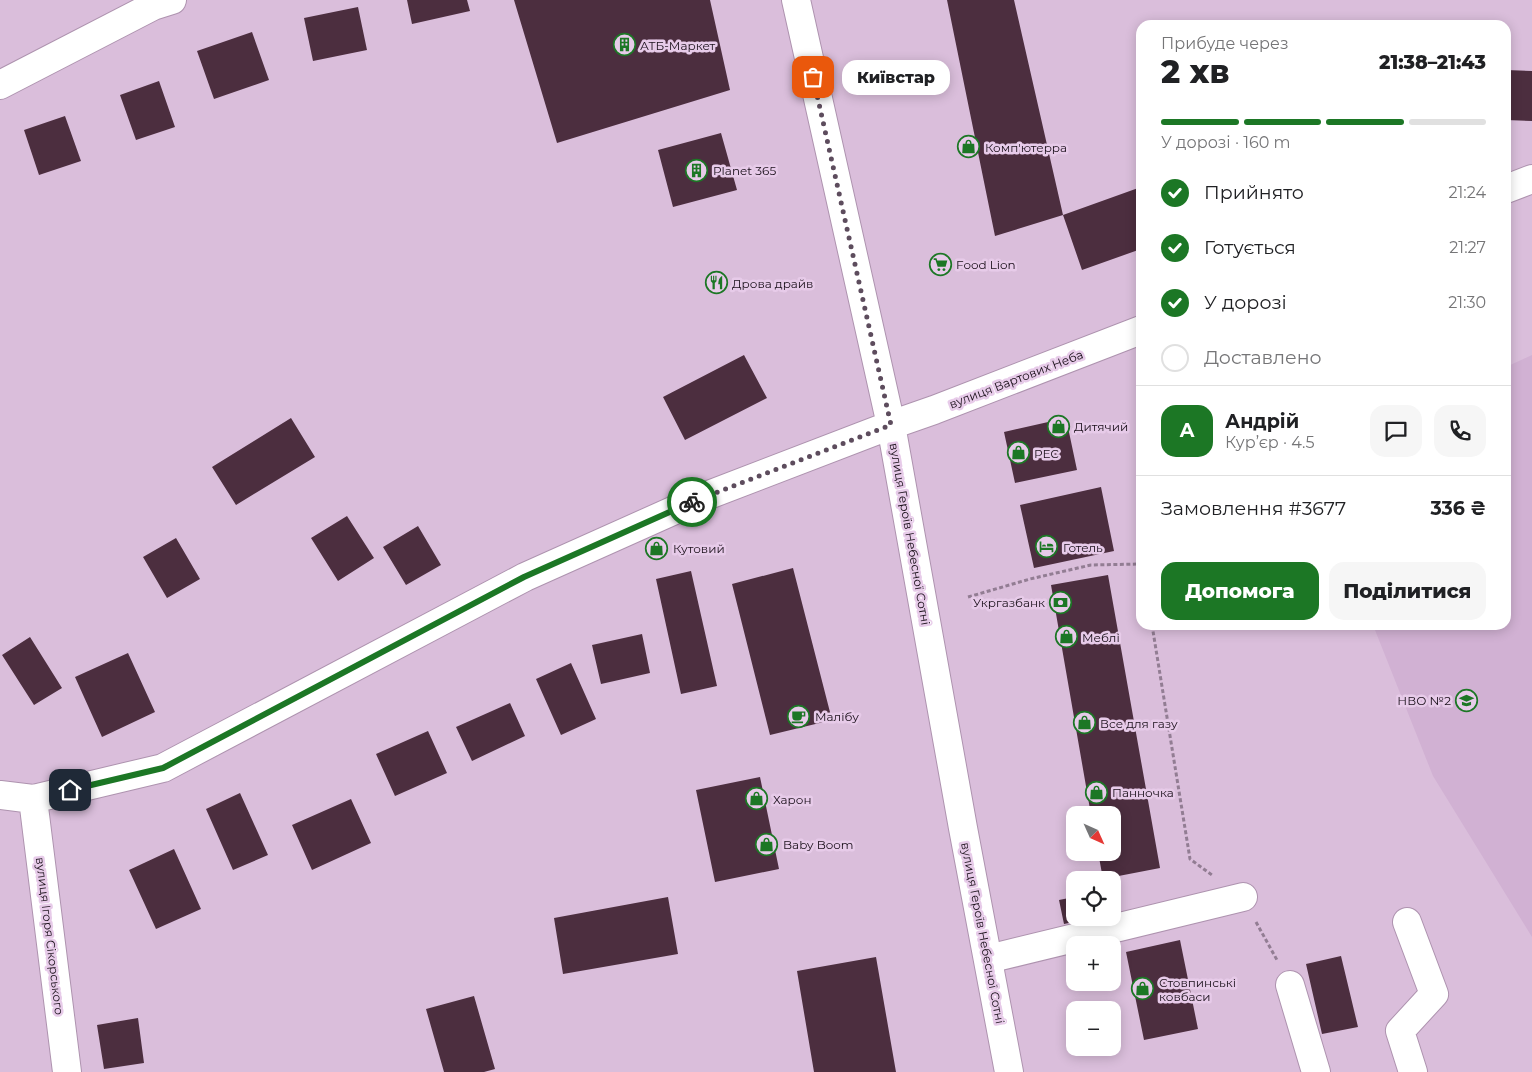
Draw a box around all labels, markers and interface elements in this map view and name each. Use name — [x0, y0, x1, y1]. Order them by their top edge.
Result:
building icon: АТБ-Маркет — [612, 33, 636, 57]
text: Прибуде через — [1161, 34, 1288, 53]
place label: АТБ-Маркет — [640, 38, 716, 53]
text: 21:38–21:43 — [1379, 51, 1486, 74]
text: 2 хв — [1161, 52, 1229, 91]
pin — [792, 56, 834, 98]
callout: Київстар — [843, 60, 950, 94]
icon: bag — [799, 63, 827, 91]
text: Київстар — [857, 68, 935, 87]
text: У дорозі · 160 m — [1161, 133, 1290, 152]
shop icon: Комп'ютерра — [957, 135, 981, 159]
place label: Комп'ютерра — [985, 140, 1067, 155]
building icon: Planet 365 — [685, 158, 709, 182]
place label: Planet 365 — [713, 163, 776, 178]
icon: check — [1161, 179, 1189, 207]
text: Прийнято — [1204, 181, 1304, 204]
text: 21:24 — [1448, 183, 1486, 202]
icon: check — [1161, 234, 1189, 262]
text: Готується — [1204, 236, 1296, 259]
text: 21:27 — [1449, 238, 1486, 257]
supermarket icon: Food Lion — [928, 252, 952, 276]
place label: Food Lion — [956, 257, 1016, 272]
restaurant icon: Дрова драйв — [704, 271, 728, 295]
place label: Дрова драйв — [732, 276, 813, 291]
icon: check — [1161, 289, 1189, 317]
text: У дорозі — [1204, 291, 1287, 314]
text: 21:30 — [1448, 293, 1486, 312]
street label: вулиця Вартових Неба — [947, 346, 1085, 412]
text: Доставлено — [1204, 346, 1322, 369]
button: chat — [1370, 405, 1422, 457]
button: phone — [1434, 405, 1486, 457]
text: Андрій — [1225, 410, 1299, 433]
shop icon: Дитячий — [1046, 414, 1070, 438]
place label: Дитячий — [1074, 419, 1128, 434]
text: А — [1179, 419, 1195, 442]
text: Кур’єр · 4.5 — [1225, 433, 1315, 452]
shop icon: РЕС — [1006, 441, 1030, 465]
street label: вулиця Героїв Небесної Сотні — [887, 442, 933, 626]
place label: РЕС — [1034, 446, 1059, 461]
courier — [667, 477, 717, 527]
icon: bike — [678, 488, 706, 516]
text: Замовлення #3677 — [1161, 497, 1346, 520]
text: 336 ₴ — [1430, 497, 1486, 520]
hotel icon: Готель — [1035, 535, 1059, 559]
shop icon: Кутовий — [645, 536, 669, 560]
place label: Готель — [1063, 540, 1103, 555]
place label: Кутовий — [673, 541, 725, 556]
button: Допомога — [1161, 562, 1319, 620]
button: Поділитися — [1329, 562, 1486, 620]
bank icon: Укргазбанк — [1049, 590, 1073, 614]
place label: Укргазбанк — [973, 595, 1045, 610]
shop icon: Меблі — [1054, 625, 1078, 649]
place label: Меблі — [1082, 630, 1120, 645]
school or university icon: НВО №2 — [1455, 688, 1479, 712]
place label: НВО №2 — [1397, 693, 1451, 708]
cafe icon: Малібу — [787, 704, 811, 728]
place label: Малібу — [815, 709, 859, 724]
shop icon: Все для газу — [1072, 711, 1096, 735]
place label: Все для газу — [1100, 716, 1178, 731]
pin — [49, 769, 91, 811]
icon: home — [56, 776, 84, 804]
shop icon: Панночка — [1084, 780, 1108, 804]
place label: Панночка — [1112, 785, 1174, 800]
shop icon: Харон — [745, 787, 769, 811]
place label: Харон — [773, 792, 812, 807]
north arrow — [1066, 806, 1121, 861]
map controls — [1066, 806, 1121, 1056]
shop icon: Baby Boom — [755, 832, 779, 856]
place label: Baby Boom — [783, 837, 854, 852]
street label: вулиця Героїв Небесної Сотні — [958, 841, 1008, 1025]
street label: вулиця Ігоря Сікорського — [33, 856, 67, 1016]
button: locate — [1066, 871, 1121, 926]
button: + — [1066, 936, 1121, 991]
place label: Стовпинські ковбаси — [1159, 975, 1236, 1004]
shop icon: Стовпинські ковбаси — [1131, 977, 1155, 1001]
button: − — [1066, 1001, 1121, 1056]

